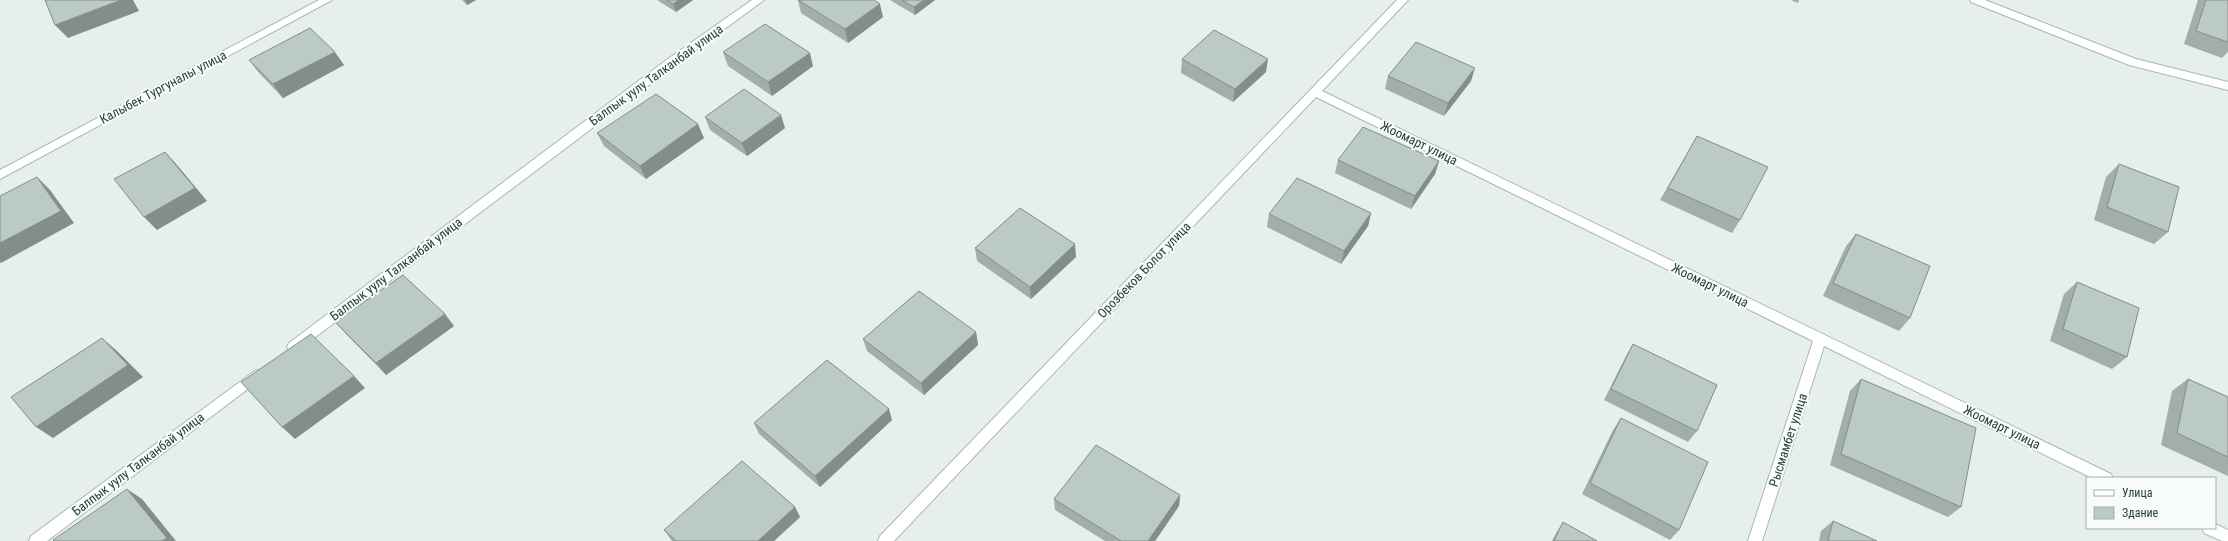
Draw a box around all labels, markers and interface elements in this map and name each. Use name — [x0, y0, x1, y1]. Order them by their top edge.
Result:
street label: Балпык уулу Талканбай улица — [586, 21, 726, 129]
street label: Калыбек Тургуналы улица — [97, 47, 229, 127]
street label: Жоомарт улица — [1378, 118, 1460, 168]
street label: Балпык уулу Талканбай улица — [327, 214, 465, 324]
street label: Орозбеков Болот улица — [1094, 219, 1194, 321]
street label: Жоомарт улица — [1669, 260, 1751, 310]
street label: Рысмамбет улица — [1766, 391, 1810, 489]
street label: Жоомарт улица — [1961, 402, 2043, 452]
street label: Балпык уулу Талканбай улица — [69, 409, 207, 519]
legend — [2086, 477, 2216, 529]
text: Улица — [2122, 486, 2153, 500]
text: Здание — [2122, 506, 2159, 520]

